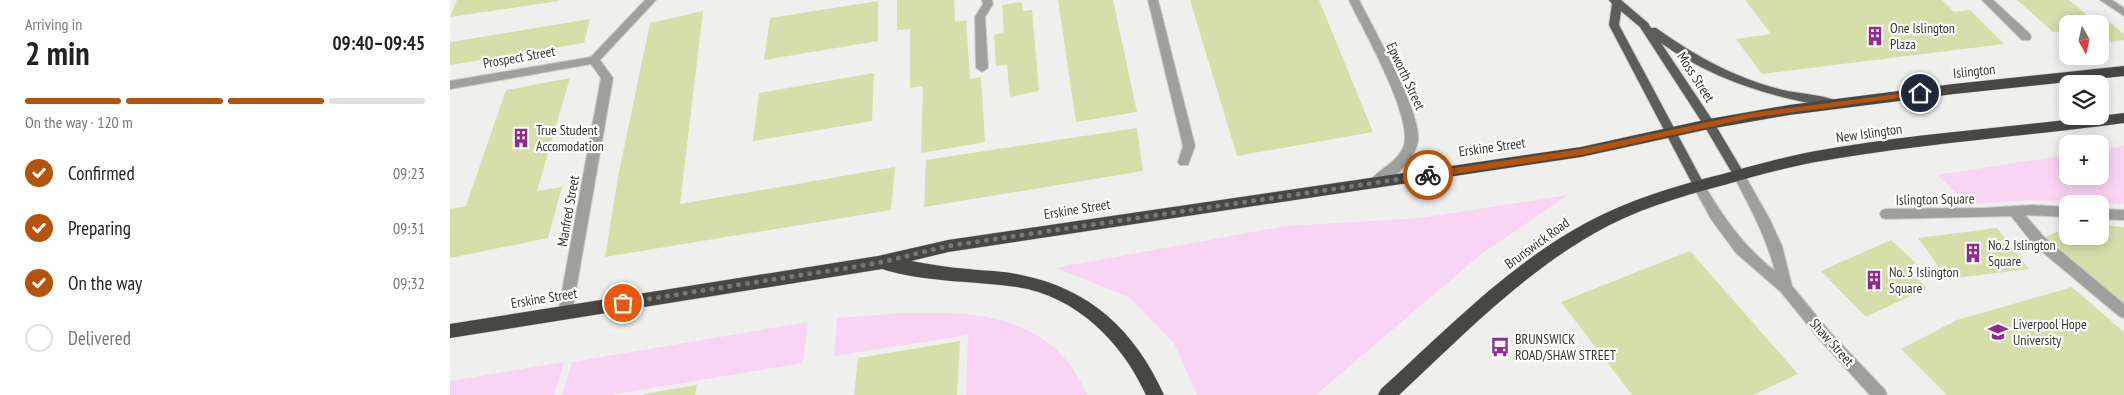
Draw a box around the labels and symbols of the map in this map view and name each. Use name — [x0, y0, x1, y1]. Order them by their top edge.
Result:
north arrow — [2059, 15, 2109, 65]
place label: One Islington Plaza — [1890, 19, 1955, 53]
building icon: One Islington Plaza — [1864, 25, 1886, 47]
street label: Epworth Street — [1383, 39, 1429, 113]
street label: Prospect Street — [481, 42, 557, 72]
street label: Moss Street — [1673, 48, 1719, 106]
street label: Islington — [1952, 60, 1996, 82]
pin — [1899, 72, 1941, 114]
street label: New Islington — [1835, 119, 1903, 147]
place label: True Student Accomodation — [536, 121, 604, 155]
building icon: True Student Accomodation — [510, 127, 532, 149]
street label: Erskine Street — [1458, 133, 1527, 161]
courier — [1403, 150, 1453, 200]
street label: Manfred Street — [553, 174, 583, 248]
street label: Islington Square — [1895, 189, 1975, 209]
street label: Erskine Street — [1043, 195, 1112, 223]
street label: Brunswick Road — [1501, 213, 1573, 273]
place label: No.2 Islington Square — [1988, 236, 2056, 270]
building icon: No.2 Islington Square — [1962, 242, 1984, 264]
place label: No. 3 Islington Square — [1889, 263, 1959, 297]
building icon: No. 3 Islington Square — [1863, 269, 1885, 291]
pin — [602, 282, 644, 324]
street label: Erskine Street — [510, 284, 579, 312]
street label: Shaw Street — [1806, 315, 1858, 370]
place label: Liverpool Hope University — [2013, 315, 2087, 349]
school or university icon: Liverpool Hope University — [1987, 321, 2009, 343]
place label: BRUNSWICK ROAD/SHAW STREET — [1515, 330, 1617, 364]
bus stop icon: BRUNSWICK ROAD/SHAW STREET — [1489, 336, 1511, 358]

